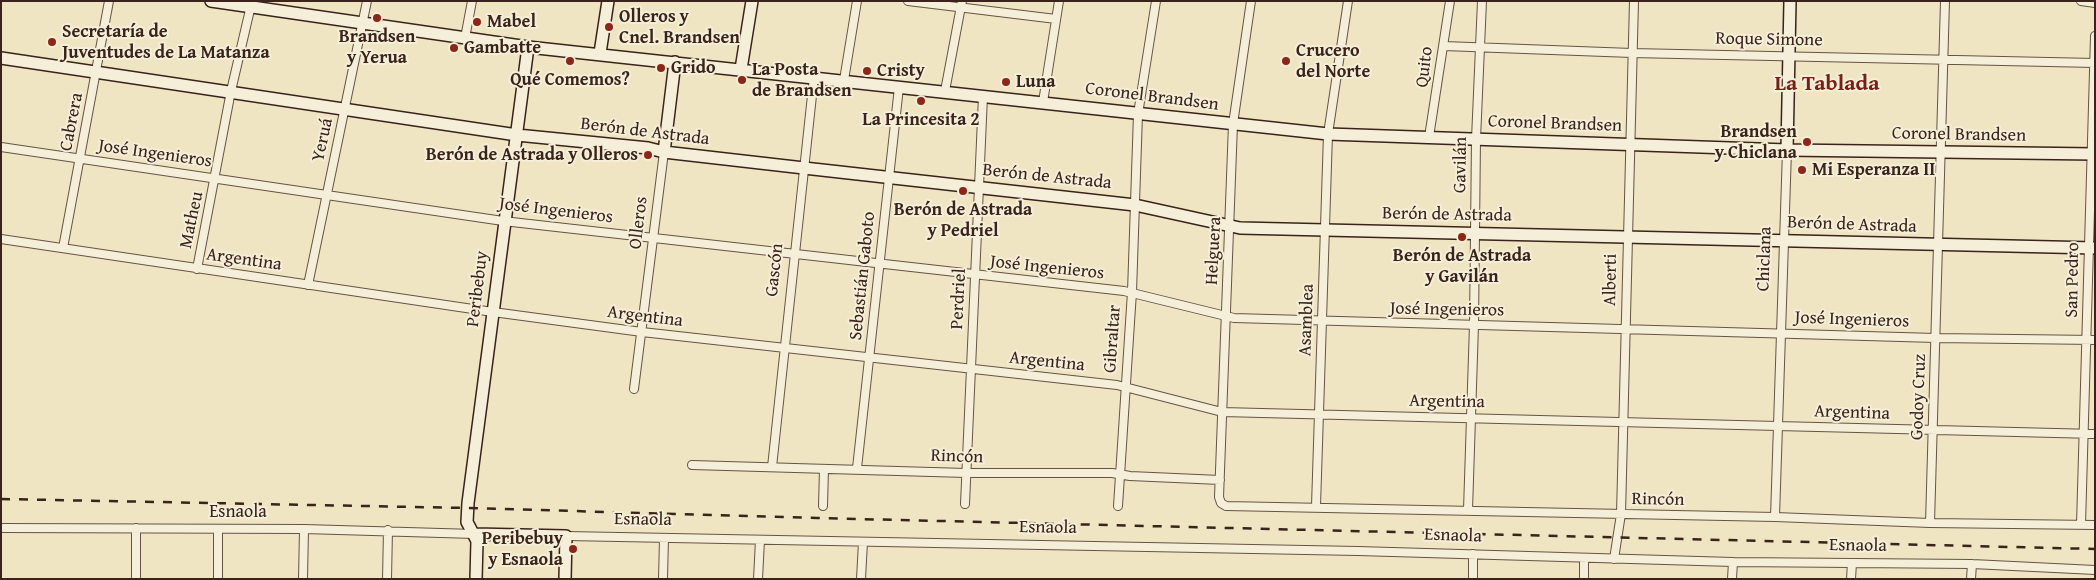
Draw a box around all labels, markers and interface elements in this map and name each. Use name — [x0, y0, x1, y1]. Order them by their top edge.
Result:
place label: Olleros y Cnel. Brandsen — [619, 6, 740, 48]
place label: Mabel — [487, 11, 536, 33]
marker: Brandsen y Yerua — [371, 12, 383, 24]
marker: Mabel — [471, 16, 483, 28]
place label: Secretaría de Juventudes de La Matanza — [62, 21, 270, 64]
marker: Olleros y Cnel. Brandsen — [603, 21, 615, 33]
place label: Brandsen y Yerua — [339, 26, 415, 68]
street label: Roque Simone — [1715, 28, 1823, 52]
marker: Secretaría de Juventudes de La Matanza — [46, 36, 58, 48]
place label: Gambatte — [464, 37, 541, 59]
place label: Crucero del Norte — [1296, 40, 1370, 82]
marker: Gambatte — [448, 42, 460, 54]
street label: Quito — [1412, 45, 1438, 89]
marker: Qué Comemos? — [564, 55, 576, 67]
marker: Crucero del Norte — [1280, 55, 1292, 67]
place label: Grido — [671, 57, 716, 79]
place label: La Posta de Brandsen — [752, 59, 852, 102]
place label: Cristy — [877, 60, 925, 82]
marker: Grido — [655, 62, 667, 74]
marker: Cristy — [861, 65, 873, 77]
place label: Qué Comemos? — [510, 69, 630, 91]
place label: Luna — [1016, 71, 1056, 93]
district label: La Tablada — [1775, 71, 1879, 97]
marker: La Posta de Brandsen — [736, 74, 748, 86]
marker: Luna — [1000, 76, 1012, 88]
street label: Coronel Brandsen — [1084, 78, 1220, 116]
street label: Cabrera — [56, 91, 88, 153]
marker: La Princesita 2 — [915, 95, 927, 107]
place label: La Princesita 2 — [862, 109, 980, 131]
street label: Coronel Brandsen — [1488, 111, 1622, 137]
street label: Berón de Astrada — [579, 113, 711, 151]
street label: Yeruá — [308, 116, 338, 164]
place label: Brandsen y Chiclana — [1715, 121, 1797, 163]
street label: Coronel Brandsen — [1892, 123, 2026, 147]
street label: José Ingenieros — [97, 135, 213, 173]
marker: Brandsen y Chiclana — [1801, 136, 1813, 148]
street label: Gavilán — [1450, 137, 1472, 193]
place label: Berón de Astrada y Olleros — [426, 144, 638, 166]
marker: Berón de Astrada y Olleros — [642, 149, 654, 161]
street label: Berón de Astrada — [981, 159, 1113, 195]
place label: Mi Esperanza II — [1812, 159, 1935, 181]
marker: Mi Esperanza II — [1796, 164, 1808, 176]
marker: Berón de Astrada y Pedriel — [957, 185, 969, 197]
street label: Matheu — [175, 189, 209, 251]
street label: José Ingenieros — [498, 193, 614, 229]
street label: Olleros — [625, 195, 653, 251]
place label: Berón de Astrada y Pedriel — [894, 199, 1032, 242]
street label: Berón de Astrada — [1382, 203, 1512, 227]
street label: Sebastián Gaboto — [845, 211, 881, 341]
street label: Berón de Astrada — [1787, 212, 1917, 238]
street label: Helguera — [1201, 216, 1227, 286]
street label: Chiclana — [1753, 226, 1777, 292]
marker: Berón de Astrada y Gavilán — [1456, 231, 1468, 243]
street label: Gascón — [761, 242, 789, 298]
street label: San Pedro — [2062, 242, 2084, 318]
street label: Argentina — [205, 244, 283, 276]
place label: Berón de Astrada y Gavilán — [1393, 245, 1531, 288]
street label: Peribebuy — [463, 250, 493, 328]
street label: José Ingenieros — [989, 251, 1105, 285]
street label: Alberti — [1600, 254, 1622, 306]
street label: Perdriel — [947, 268, 971, 330]
street label: Asamblea — [1295, 283, 1319, 357]
street label: José Ingenieros — [1390, 298, 1504, 322]
street label: Argentina — [606, 302, 684, 332]
street label: Gibraltar — [1100, 304, 1126, 374]
street label: José Ingenieros — [1794, 307, 1910, 333]
street label: Argentina — [1008, 347, 1086, 377]
street label: Godoy Cruz — [1907, 353, 1931, 441]
street label: Argentina — [1409, 391, 1485, 413]
street label: Argentina — [1814, 401, 1890, 425]
street label: Rincón — [930, 445, 984, 469]
street label: Rincón — [1631, 489, 1685, 511]
street label: Esnaola — [209, 501, 267, 523]
street label: Esnaola — [614, 509, 672, 531]
street label: Esnaola — [1019, 517, 1077, 539]
street label: Esnaola — [1424, 524, 1482, 548]
place label: Peribebuy y Esnaola — [482, 528, 563, 570]
street label: Esnaola — [1829, 535, 1887, 557]
marker: Peribebuy y Esnaola — [567, 543, 579, 555]

